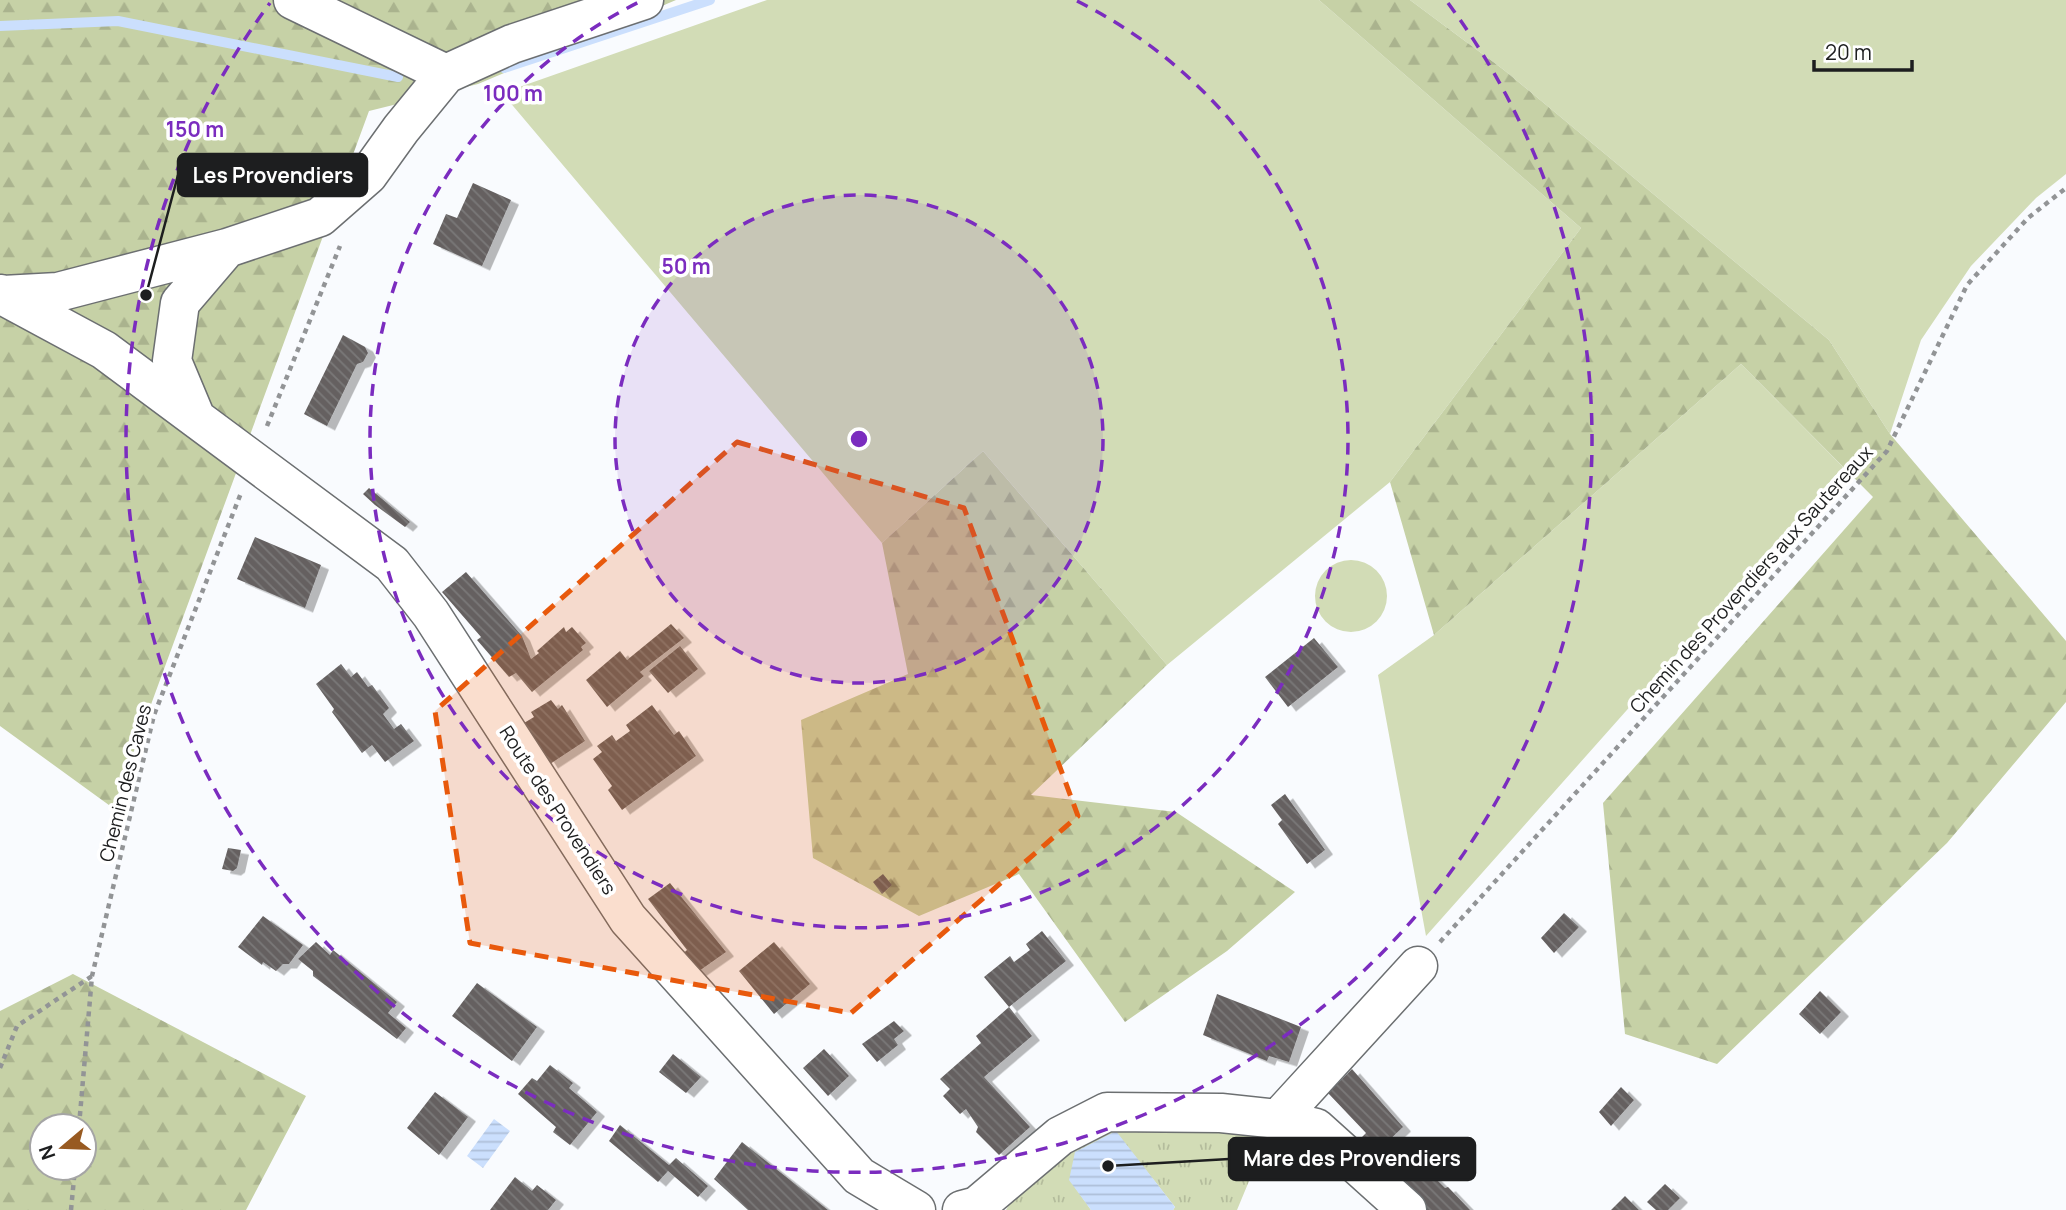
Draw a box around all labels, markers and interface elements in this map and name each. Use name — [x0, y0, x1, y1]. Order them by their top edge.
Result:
scale bar — [1814, 28, 1912, 72]
text: 20 m — [1825, 38, 1872, 66]
text: 100 m — [483, 79, 543, 107]
text: 150 m — [166, 115, 224, 143]
callout: Les Provendiers — [178, 154, 367, 196]
text: Les Provendiers — [193, 161, 353, 189]
text: 50 m — [661, 252, 711, 280]
centre of rings — [847, 427, 871, 451]
street label: Chemin des Provendiers aux Sautereaux — [1624, 440, 1878, 718]
street label: Chemin des Caves — [93, 701, 157, 865]
street label: Route des Provendiers — [494, 721, 622, 899]
north arrow — [28, 1112, 98, 1182]
callout: Mare des Provendiers — [1229, 1138, 1475, 1180]
text: N — [32, 1142, 61, 1163]
text: Mare des Provendiers — [1243, 1144, 1461, 1172]

